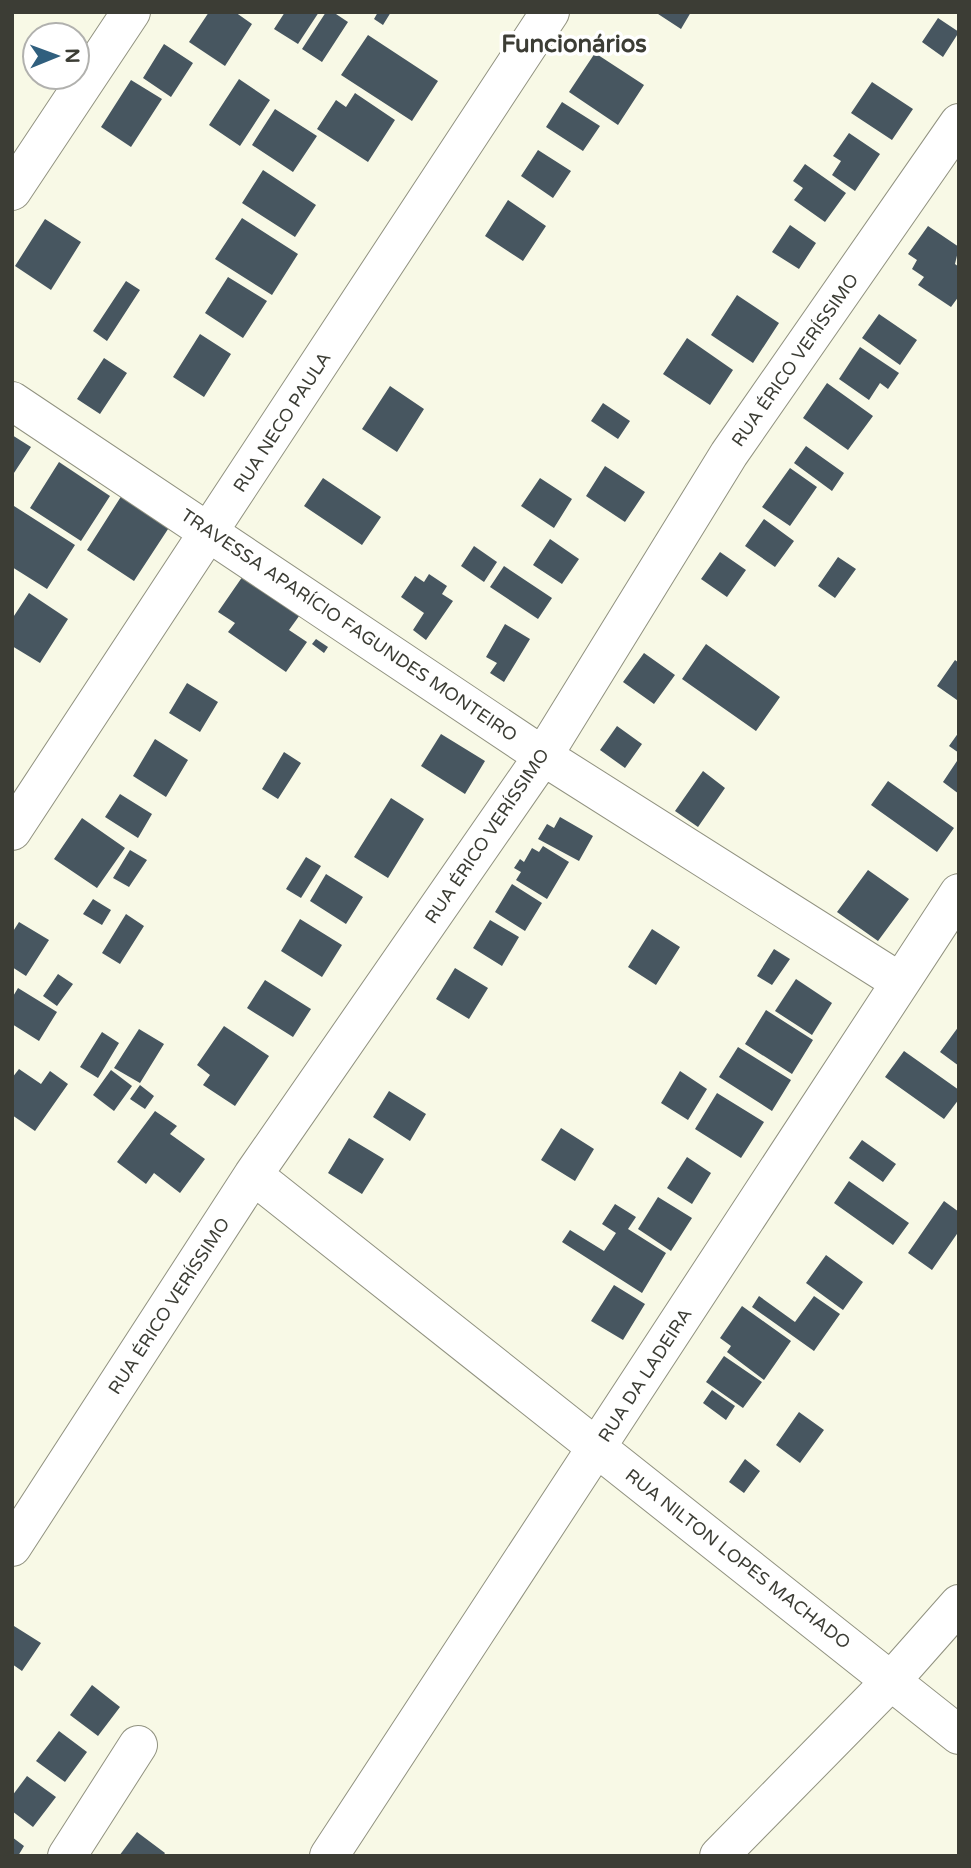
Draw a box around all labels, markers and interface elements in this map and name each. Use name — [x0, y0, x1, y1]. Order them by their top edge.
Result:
north arrow — [21, 21, 91, 91]
district label: Funcionários — [501, 30, 647, 59]
text: N — [61, 48, 83, 64]
street label: RUA ÉRICO VERÍSSIMO — [727, 269, 863, 451]
street label: RUA NECO PAULA — [228, 348, 336, 496]
street label: TRAVESSA APARÍCIO FAGUNDES MONTEIRO — [177, 504, 521, 746]
street label: RUA ÉRICO VERÍSSIMO — [420, 744, 554, 928]
street label: RUA ÉRICO VERÍSSIMO — [104, 1213, 234, 1399]
street label: RUA DA LADEIRA — [593, 1304, 697, 1446]
street label: RUA NILTON LOPES MACHADO — [621, 1464, 855, 1654]

